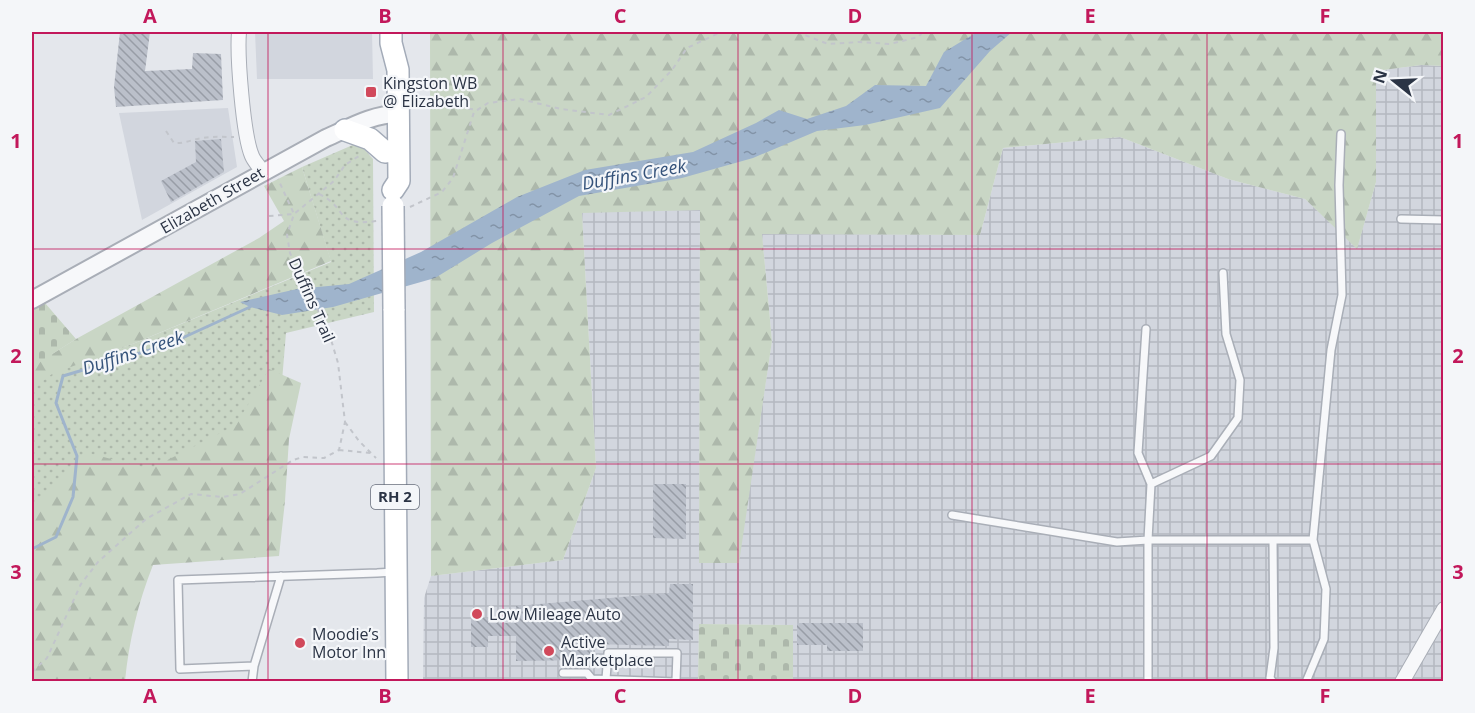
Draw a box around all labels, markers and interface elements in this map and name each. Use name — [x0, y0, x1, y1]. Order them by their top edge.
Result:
text: A — [143, 2, 157, 29]
text: B — [378, 2, 392, 29]
text: C — [614, 2, 627, 29]
text: D — [848, 2, 862, 29]
text: E — [1084, 2, 1096, 29]
text: F — [1320, 2, 1330, 29]
north arrow — [1364, 51, 1424, 111]
text: N — [1367, 67, 1392, 86]
place label: Kingston WB @ Elizabeth — [383, 72, 477, 112]
marker: Kingston WB @ Elizabeth — [364, 85, 378, 99]
text: 1 — [10, 127, 22, 154]
text: 1 — [1452, 127, 1464, 154]
water label: Duffins Creek — [580, 153, 689, 195]
street label: Elizabeth Street — [156, 161, 268, 239]
street label: Duffins Trail — [284, 254, 340, 346]
water label: Duffins Creek — [79, 324, 188, 380]
text: 2 — [10, 342, 22, 369]
text: 2 — [1452, 342, 1464, 369]
road number: RH 2 — [371, 485, 419, 509]
text: 3 — [10, 558, 22, 585]
text: 3 — [1452, 558, 1464, 585]
place label: Low Mileage Auto — [489, 603, 621, 625]
marker: Low Mileage Auto — [470, 607, 484, 621]
place label: Moodie’s Motor Inn — [312, 623, 386, 663]
place label: Active Marketplace — [561, 631, 653, 671]
marker: Moodie’s Motor Inn — [293, 636, 307, 650]
marker: Active Marketplace — [542, 644, 556, 658]
text: A — [143, 682, 157, 709]
text: B — [378, 682, 392, 709]
text: C — [614, 682, 627, 709]
text: D — [848, 682, 862, 709]
text: E — [1084, 682, 1096, 709]
text: F — [1320, 682, 1330, 709]

